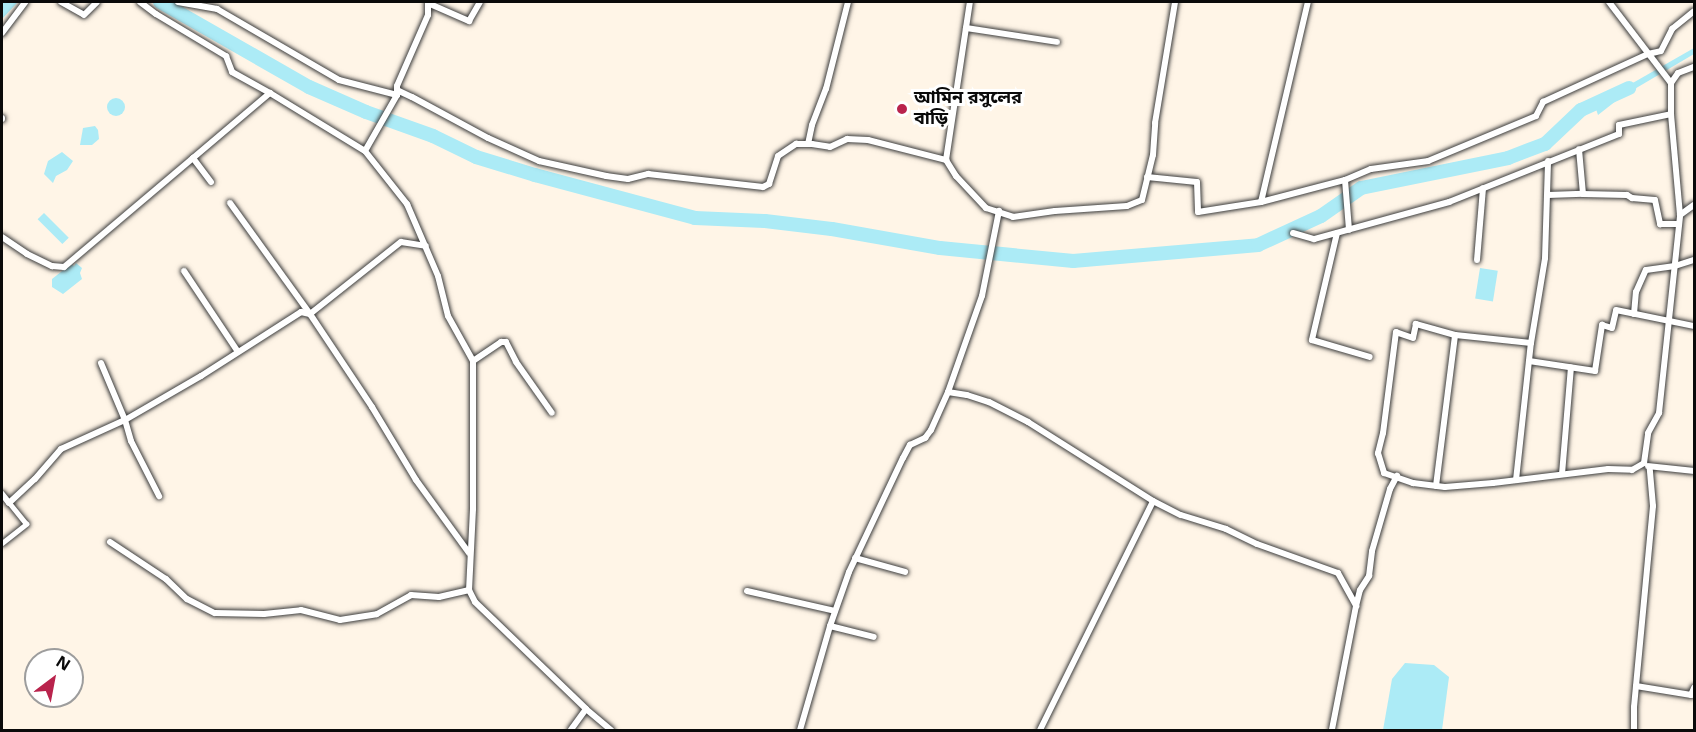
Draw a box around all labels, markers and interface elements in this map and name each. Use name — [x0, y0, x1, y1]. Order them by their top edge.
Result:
place label: আমিন রসুলের বাড়ি — [914, 88, 1022, 130]
marker: আমিন রসুলের বাড়ি — [895, 102, 909, 116]
north arrow — [24, 648, 84, 708]
text: N — [51, 652, 74, 677]

